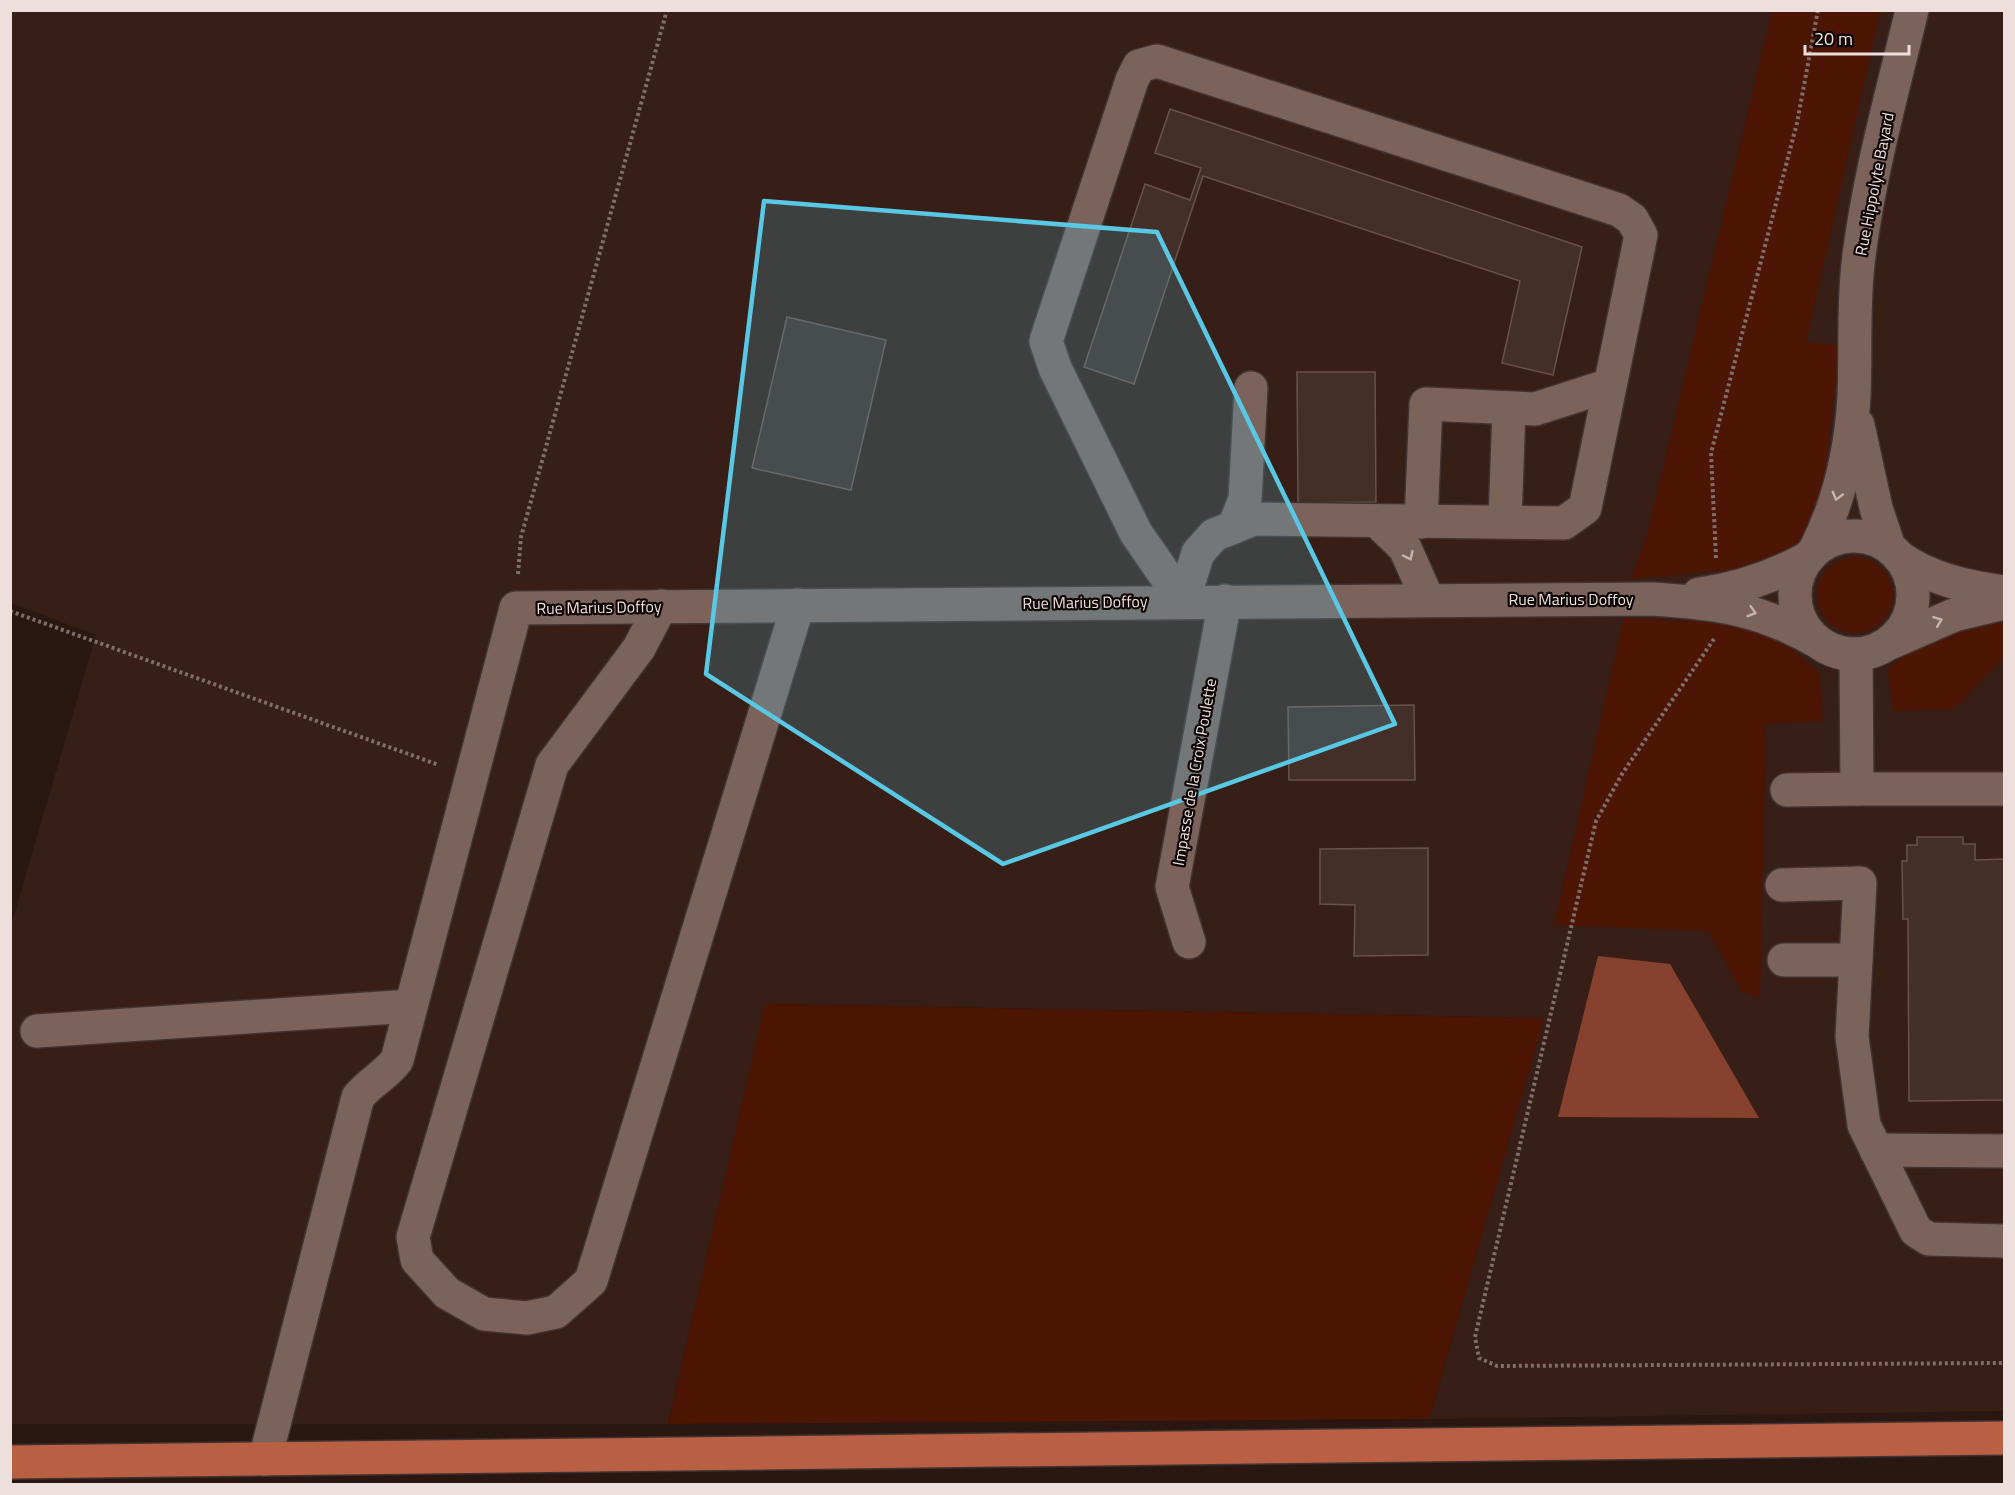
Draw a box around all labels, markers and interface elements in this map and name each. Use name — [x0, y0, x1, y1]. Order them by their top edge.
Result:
scale bar — [1805, 18, 1908, 56]
text: 20 m — [1814, 25, 1853, 52]
street label: Rue Hippolyte Bayard — [1848, 110, 1900, 258]
one-way arrow — [1831, 490, 1844, 500]
one-way arrow — [1401, 550, 1413, 561]
street label: Rue Marius Doffoy — [1508, 587, 1634, 611]
street label: Rue Marius Doffoy — [1022, 589, 1148, 615]
street label: Rue Marius Doffoy — [536, 594, 662, 620]
one-way arrow — [1746, 605, 1757, 618]
one-way arrow — [1932, 616, 1943, 628]
street label: Impasse de la Croix Poulette — [1166, 677, 1222, 867]

